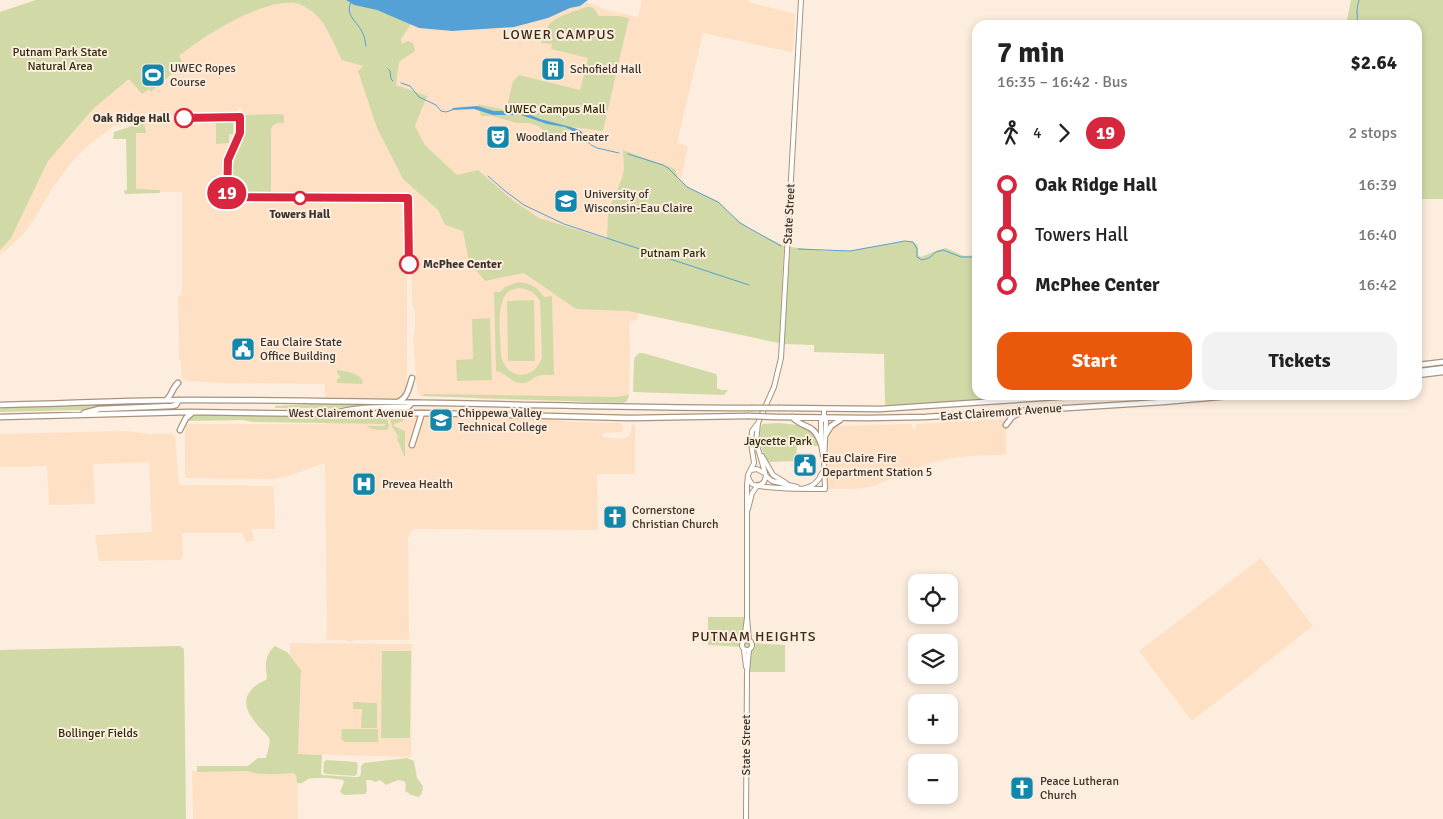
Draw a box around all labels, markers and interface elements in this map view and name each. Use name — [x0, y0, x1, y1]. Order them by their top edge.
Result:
district label: LOWER CAMPUS — [503, 26, 615, 43]
text: 7 min — [997, 36, 1065, 70]
park label: Putnam Park State Natural Area — [13, 45, 107, 74]
text: $2.64 — [1351, 51, 1397, 75]
building icon: Schofield Hall — [540, 56, 566, 82]
place label: UWEC Ropes Course — [170, 61, 236, 90]
sports icon: UWEC Ropes Course — [140, 62, 166, 88]
place label: Schofield Hall — [570, 62, 642, 77]
text: 16:35 – 16:42 · Bus — [997, 72, 1128, 92]
park label: UWEC Campus Mall — [504, 102, 606, 117]
marker: Oak Ridge Hall — [174, 108, 194, 128]
place label: Oak Ridge Hall — [93, 111, 170, 126]
icon: walk — [997, 119, 1025, 147]
icon: forward — [1050, 119, 1078, 147]
text: 19 — [1096, 122, 1115, 144]
text: 4 — [1033, 123, 1042, 143]
text: 2 stops — [1349, 123, 1397, 143]
theatre icon: Woodland Theater — [485, 124, 511, 150]
place label: Woodland Theater — [516, 130, 609, 145]
text: Oak Ridge Hall — [1035, 173, 1157, 197]
text: 16:39 — [1358, 175, 1397, 195]
line badge: 19 — [204, 177, 250, 209]
text: 19 — [217, 182, 237, 204]
street label: State Street — [780, 183, 799, 245]
place label: University of Wisconsin-Eau Claire — [584, 187, 693, 216]
school or university icon: University of Wisconsin-Eau Claire — [553, 188, 579, 214]
marker: Towers Hall — [293, 191, 307, 205]
place label: Towers Hall — [270, 207, 331, 222]
text: Towers Hall — [1035, 223, 1128, 247]
text: 16:40 — [1358, 225, 1397, 245]
park label: Putnam Park — [640, 246, 706, 261]
marker: McPhee Center — [399, 254, 419, 274]
place label: McPhee Center — [423, 257, 502, 272]
text: McPhee Center — [1035, 273, 1160, 297]
text: 16:42 — [1358, 275, 1397, 295]
button: Start — [997, 332, 1192, 390]
button: Tickets — [1202, 332, 1397, 390]
place label: Eau Claire State Office Building — [260, 335, 342, 364]
public building icon: Eau Claire State Office Building — [230, 336, 256, 362]
street label: East Clairemont Avenue — [940, 401, 1062, 424]
street label: West Clairemont Avenue — [289, 406, 413, 421]
place label: Chippewa Valley Technical College — [458, 406, 547, 435]
school or university icon: Chippewa Valley Technical College — [428, 407, 454, 433]
park label: Jaycette Park — [744, 434, 812, 449]
place label: Eau Claire Fire Department Station 5 — [822, 451, 932, 480]
public building icon: Eau Claire Fire Department Station 5 — [792, 452, 818, 478]
hospital icon: Prevea Health — [351, 471, 377, 497]
place label: Prevea Health — [382, 477, 453, 492]
place label: Cornerstone Christian Church — [632, 503, 718, 532]
church icon: Cornerstone Christian Church — [602, 504, 628, 530]
map controls — [908, 574, 958, 804]
button: locate — [908, 574, 958, 624]
district label: PUTNAM HEIGHTS — [691, 628, 817, 645]
button: layers — [908, 634, 958, 684]
button: + — [908, 694, 958, 744]
street label: State Street — [739, 715, 754, 775]
park label: Bollinger Fields — [58, 726, 138, 741]
button: − — [908, 754, 958, 804]
place label: Peace Lutheran Church — [1040, 774, 1119, 803]
church icon: Peace Lutheran Church — [1009, 775, 1035, 801]

